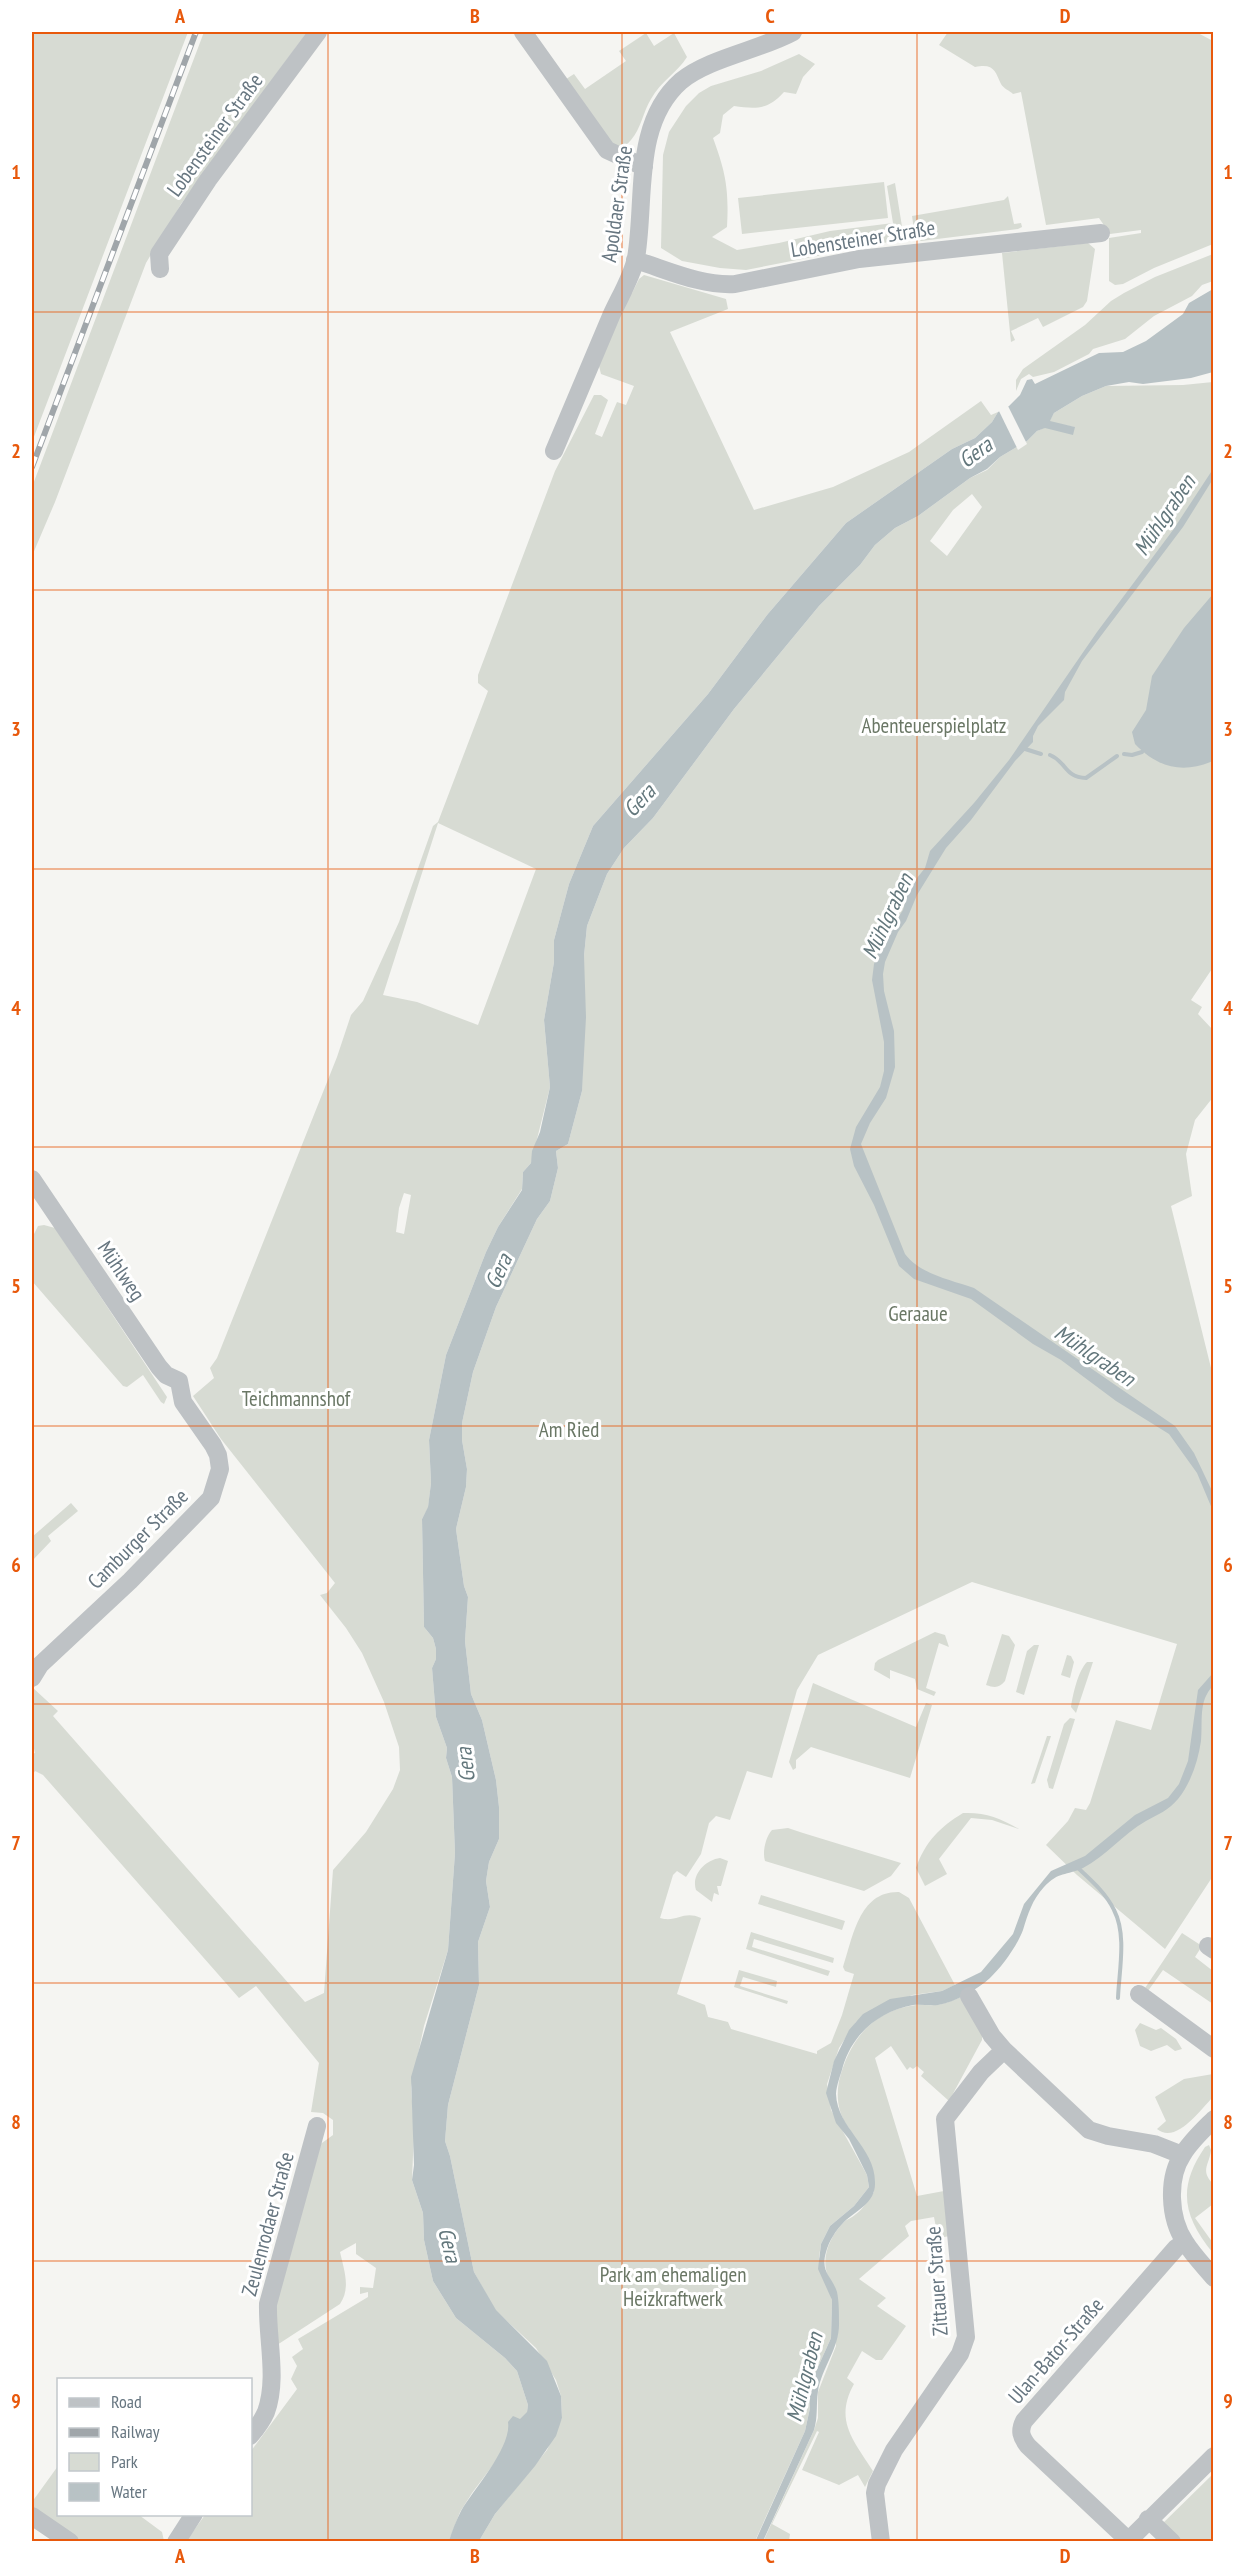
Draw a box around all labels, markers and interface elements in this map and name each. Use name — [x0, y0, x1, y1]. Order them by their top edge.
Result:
text: A — [174, 3, 186, 29]
text: B — [470, 3, 480, 29]
text: C — [765, 3, 775, 29]
text: D — [1060, 3, 1071, 29]
street label: Lobensteiner Straße — [161, 68, 268, 202]
street label: Apoldaer Straße — [595, 144, 638, 264]
text: 1 — [11, 159, 21, 185]
text: 1 — [1223, 159, 1233, 185]
street label: Lobensteiner Straße — [789, 214, 937, 263]
water label: Gera — [953, 430, 998, 474]
text: 2 — [11, 438, 21, 464]
text: 2 — [1223, 438, 1233, 464]
water label: Mühlgraben — [1127, 468, 1202, 561]
park label: Abenteuerspielplatz — [862, 712, 1006, 739]
text: 3 — [11, 716, 21, 742]
text: 3 — [1223, 716, 1233, 742]
water label: Gera — [617, 777, 662, 822]
water label: Mühlgraben — [855, 868, 919, 963]
text: 4 — [11, 995, 21, 1021]
text: 4 — [1223, 995, 1233, 1021]
street label: Mühlweg — [92, 1236, 151, 1306]
water label: Gera — [478, 1248, 519, 1293]
text: 5 — [11, 1273, 21, 1299]
text: 5 — [1223, 1273, 1233, 1299]
park label: Geraaue — [888, 1300, 948, 1327]
water label: Mühlgraben — [1049, 1318, 1142, 1393]
park label: Teichmannshof — [242, 1385, 351, 1412]
park label: Am Ried — [539, 1416, 599, 1443]
street label: Camburger Straße — [82, 1483, 194, 1595]
text: 6 — [11, 1552, 21, 1578]
text: 6 — [1223, 1552, 1233, 1578]
water label: Gera — [449, 1745, 481, 1784]
text: 7 — [11, 1830, 21, 1856]
text: 7 — [1223, 1830, 1233, 1856]
text: 8 — [11, 2109, 21, 2135]
text: 8 — [1223, 2109, 1233, 2135]
street label: Zeulenrodaer Straße — [235, 2149, 300, 2299]
water label: Gera — [432, 2225, 468, 2266]
street label: Zittauer Straße — [919, 2225, 954, 2337]
park label: Park am ehemaligen Heizkraftwerk — [600, 2261, 746, 2312]
street label: Ulan-Bator-Straße — [1002, 2292, 1109, 2409]
water label: Mühlgraben — [779, 2328, 829, 2425]
legend — [57, 2378, 252, 2516]
text: 9 — [11, 2388, 21, 2414]
text: 9 — [1223, 2388, 1233, 2414]
text: Road — [111, 2390, 142, 2413]
text: Railway — [111, 2420, 160, 2443]
text: Park — [111, 2450, 138, 2473]
text: Water — [111, 2480, 147, 2503]
text: A — [174, 2543, 186, 2569]
text: B — [470, 2543, 480, 2569]
text: C — [765, 2543, 775, 2569]
text: D — [1060, 2543, 1071, 2569]

